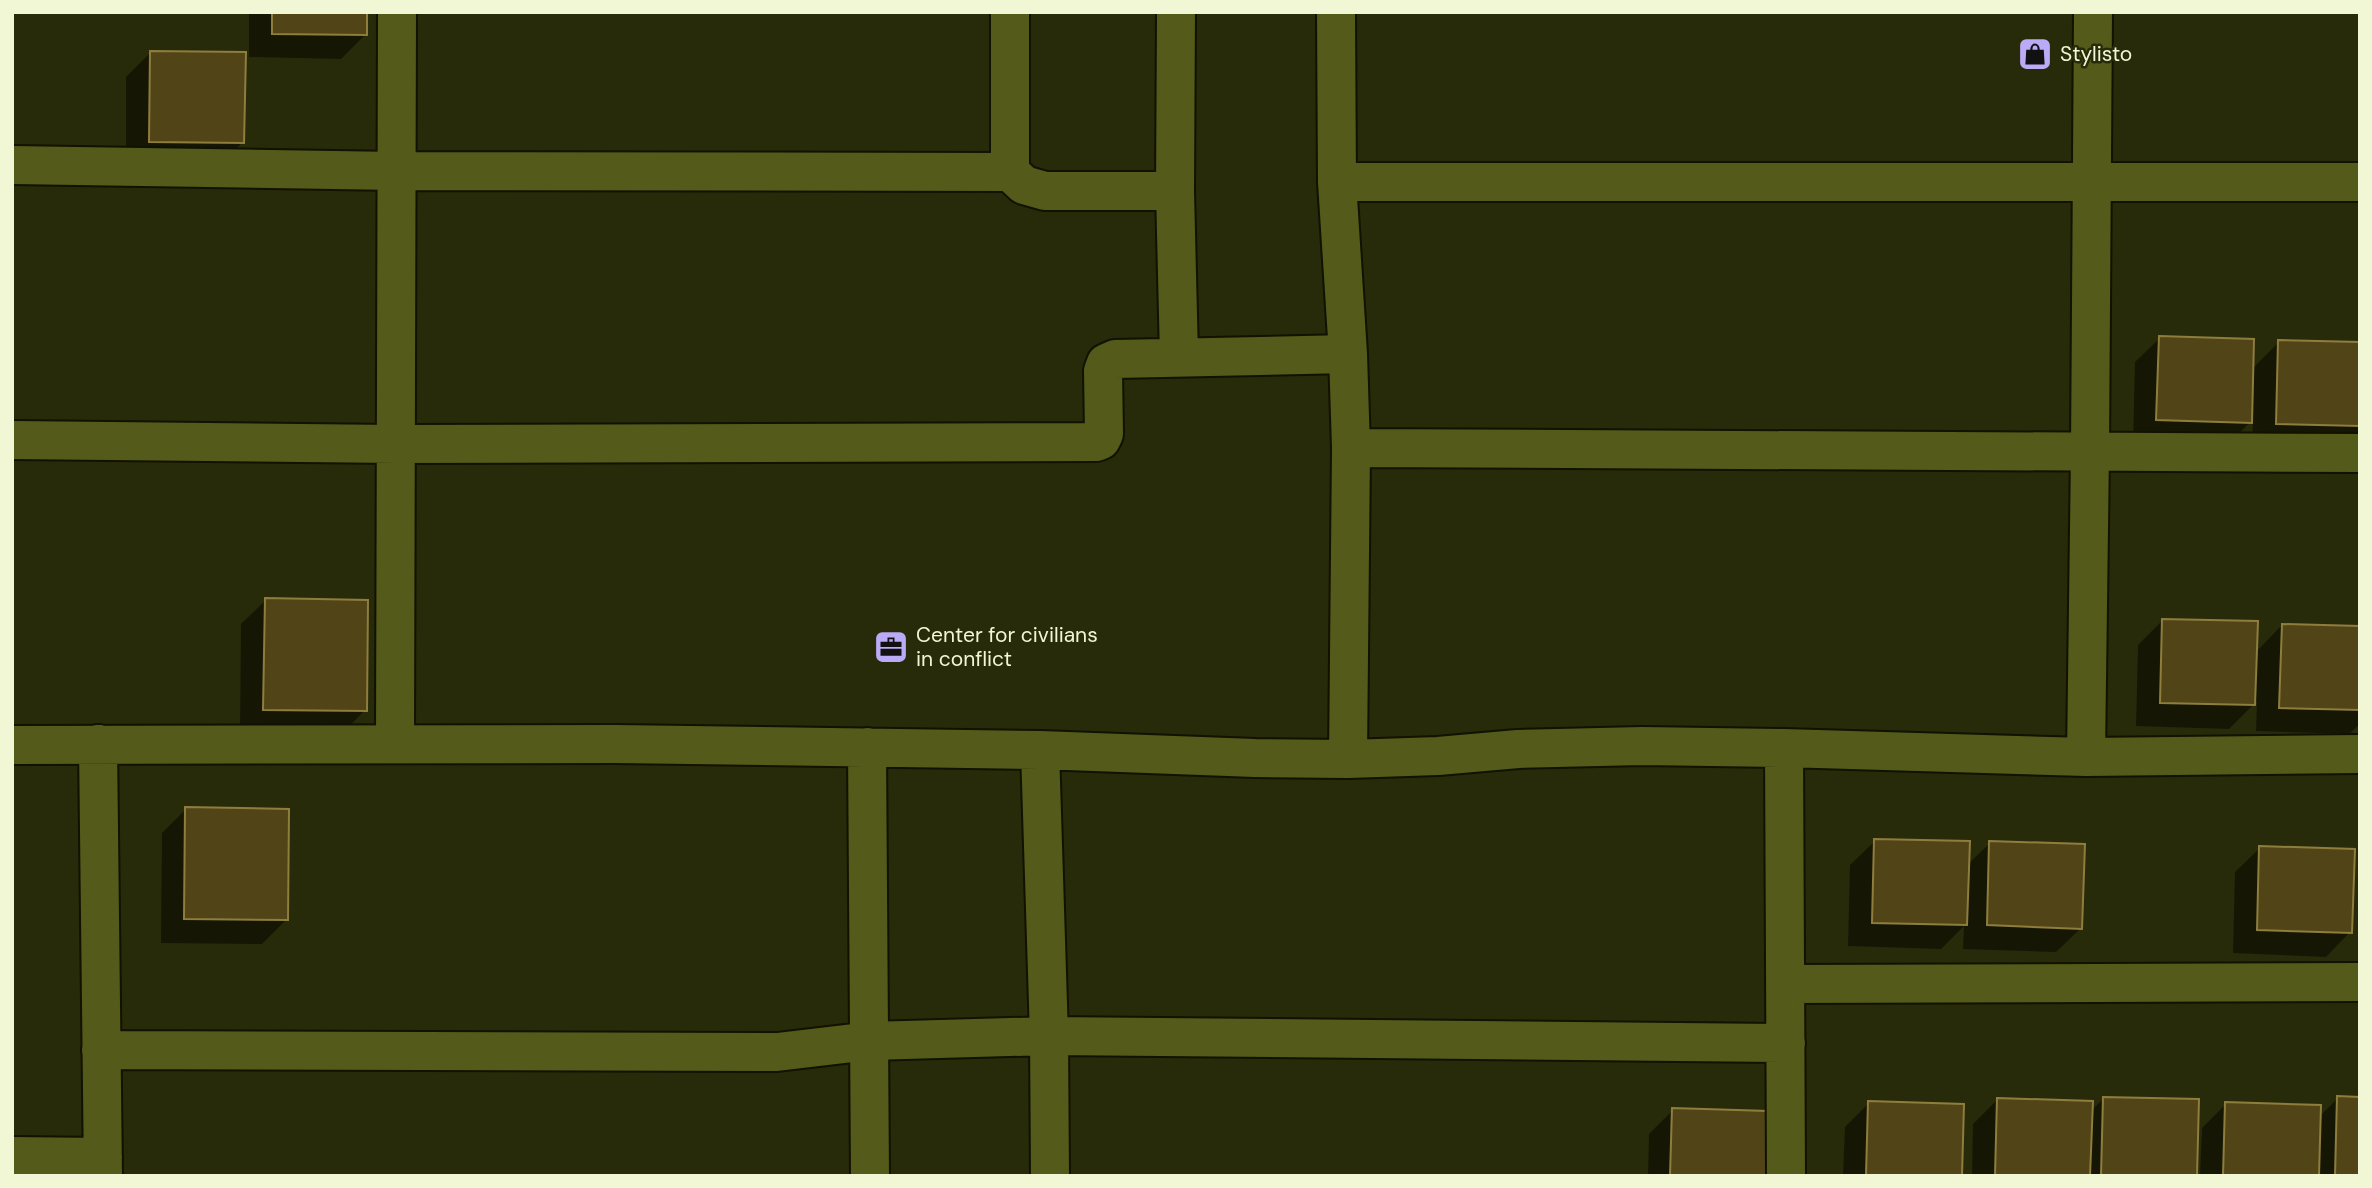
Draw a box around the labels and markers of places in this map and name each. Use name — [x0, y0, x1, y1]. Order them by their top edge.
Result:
shop icon: Stylisto — [2016, 35, 2054, 73]
place label: Stylisto — [2060, 40, 2132, 68]
place label: Center for civilians in conflict — [916, 621, 1098, 673]
office icon: Center for civilians in conflict — [872, 628, 910, 666]

